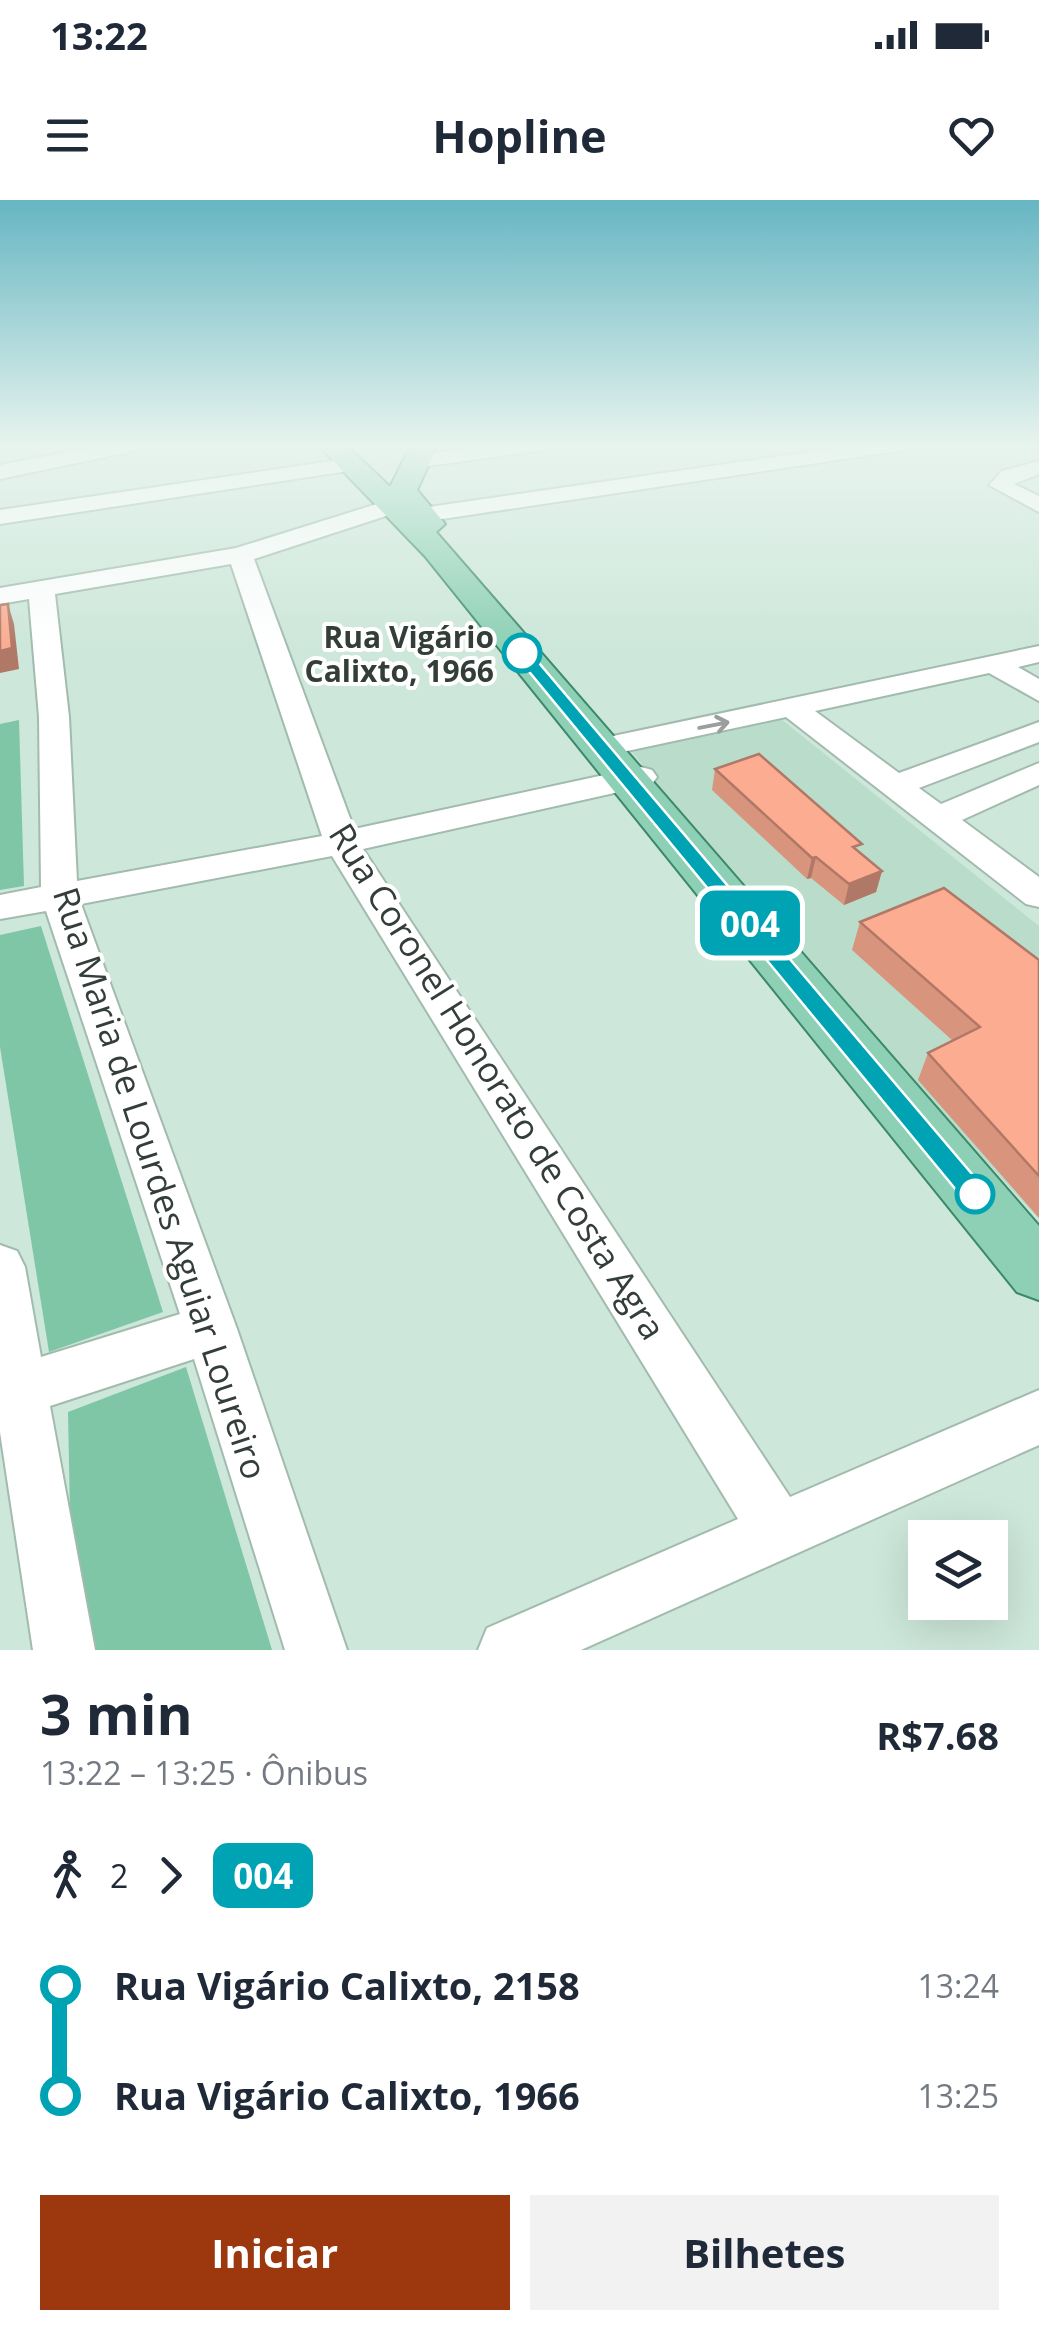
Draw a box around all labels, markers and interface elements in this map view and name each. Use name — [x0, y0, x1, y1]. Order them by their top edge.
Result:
text: 13:22 — [50, 9, 148, 61]
text: Hopline — [432, 105, 607, 166]
icon: menu — [40, 108, 95, 163]
icon: heart — [944, 108, 999, 163]
place label: Rua Vigário Calixto, 1966 — [305, 616, 494, 691]
marker: Rua Vigário Calixto, 1966 — [503, 634, 541, 672]
one-way arrow — [697, 715, 729, 734]
street label: Rua Coronel Honorato de Costa Agra — [319, 814, 677, 1348]
street label: Rua Maria de Lourdes Aguiar Loureiro — [43, 881, 279, 1485]
line badge: 004 — [692, 890, 808, 956]
text: 004 — [720, 900, 780, 947]
unlabelled marker — [956, 1175, 994, 1213]
map controls — [908, 1520, 1008, 1620]
button: layers — [908, 1520, 1008, 1620]
text: 3 min — [40, 1676, 193, 1751]
text: R$7.68 — [876, 1709, 999, 1761]
text: 13:22 – 13:25 · Ônibus — [40, 1751, 368, 1794]
icon: walk — [40, 1848, 95, 1903]
icon: forward — [143, 1848, 198, 1903]
text: 004 — [233, 1852, 293, 1899]
text: 2 — [110, 1854, 128, 1897]
text: Rua Vigário Calixto, 2158 — [114, 1959, 580, 2011]
text: 13:24 — [917, 1964, 999, 2007]
text: Rua Vigário Calixto, 1966 — [114, 2069, 580, 2121]
text: 13:25 — [917, 2074, 999, 2117]
button: Iniciar — [40, 2195, 510, 2310]
button: Bilhetes — [530, 2195, 999, 2310]

